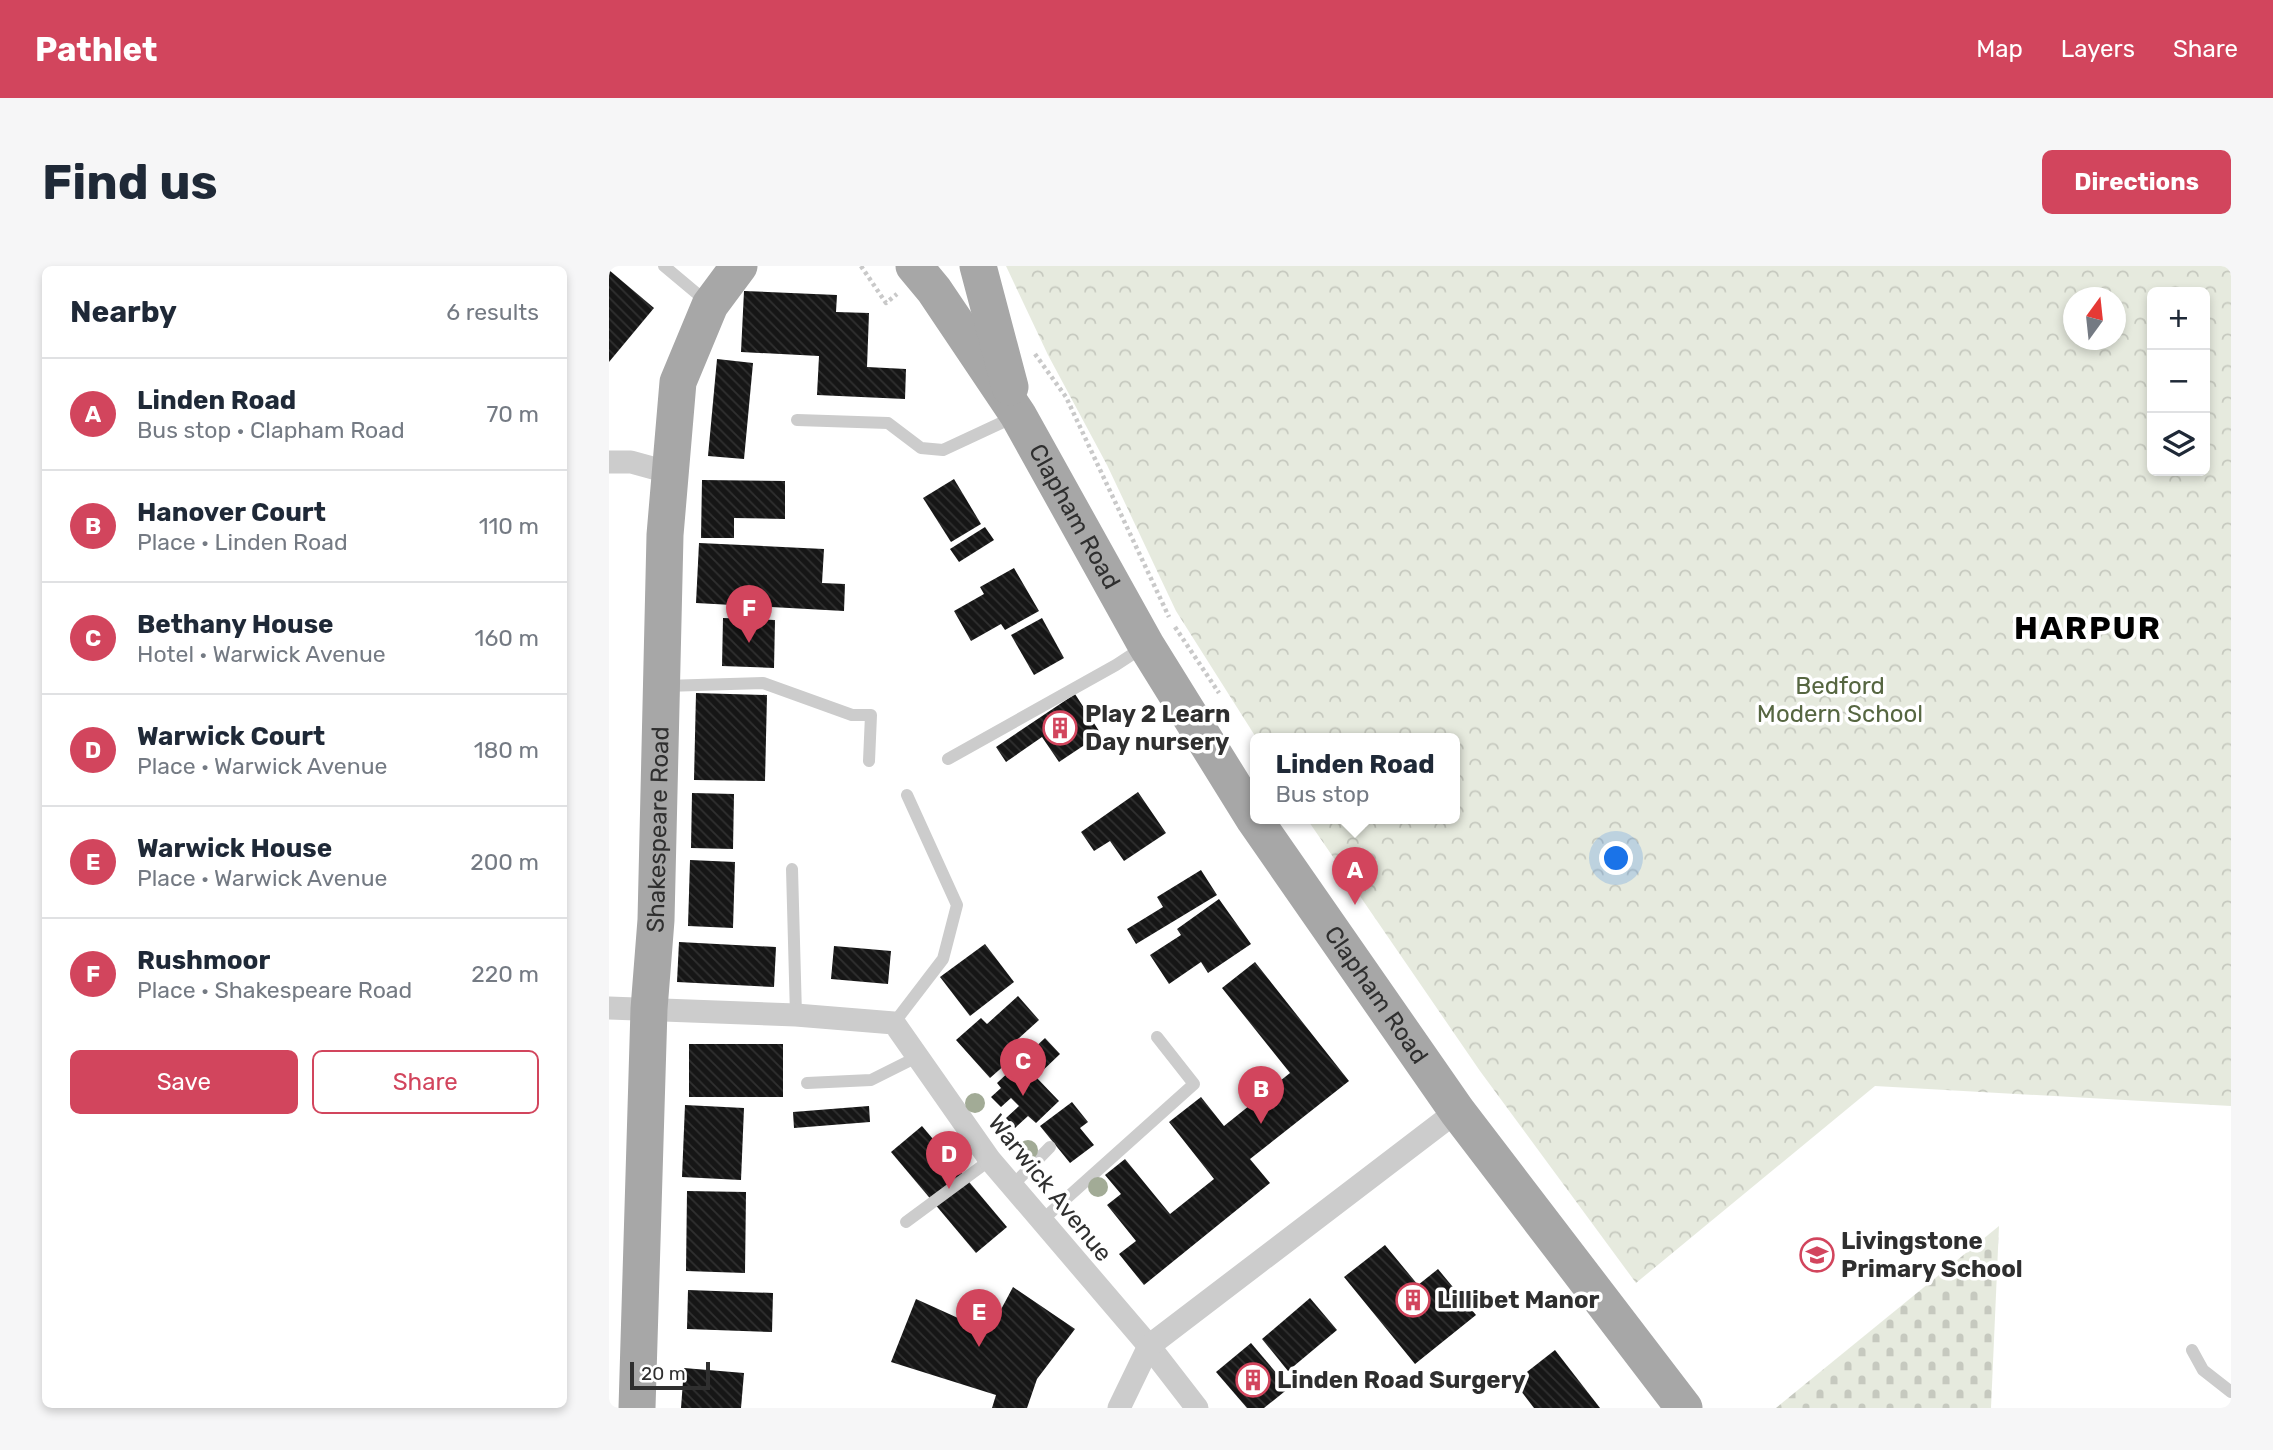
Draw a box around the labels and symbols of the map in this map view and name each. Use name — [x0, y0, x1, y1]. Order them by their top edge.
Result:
north arrow — [2063, 287, 2126, 350]
street label: Clapham Road — [1023, 439, 1126, 594]
pin: F — [726, 585, 772, 643]
district label: HARPUR — [2014, 609, 2162, 647]
park label: Bedford Modern School — [1757, 672, 1923, 728]
place label: Play 2 Learn Day nursery — [1085, 700, 1230, 756]
building icon: Play 2 Learn Day nursery — [1041, 709, 1079, 747]
street label: Shakespeare Road — [641, 726, 675, 934]
your location — [1599, 841, 1633, 875]
pin: A — [1332, 847, 1378, 905]
street label: Clapham Road — [1319, 921, 1434, 1069]
pin: C — [1000, 1038, 1046, 1096]
pin: B — [1238, 1066, 1284, 1124]
street label: Warwick Avenue — [982, 1109, 1118, 1267]
pin: D — [926, 1131, 972, 1189]
place label: Livingstone Primary School — [1841, 1227, 2023, 1283]
school or university icon: Livingstone Primary School — [1798, 1236, 1836, 1274]
building icon: Lillibet Manor — [1394, 1281, 1432, 1319]
place label: Lillibet Manor — [1437, 1286, 1600, 1314]
pin: E — [956, 1289, 1002, 1347]
scale bar — [630, 1359, 711, 1391]
building icon: Linden Road Surgery — [1234, 1361, 1272, 1399]
place label: Linden Road Surgery — [1277, 1366, 1526, 1394]

